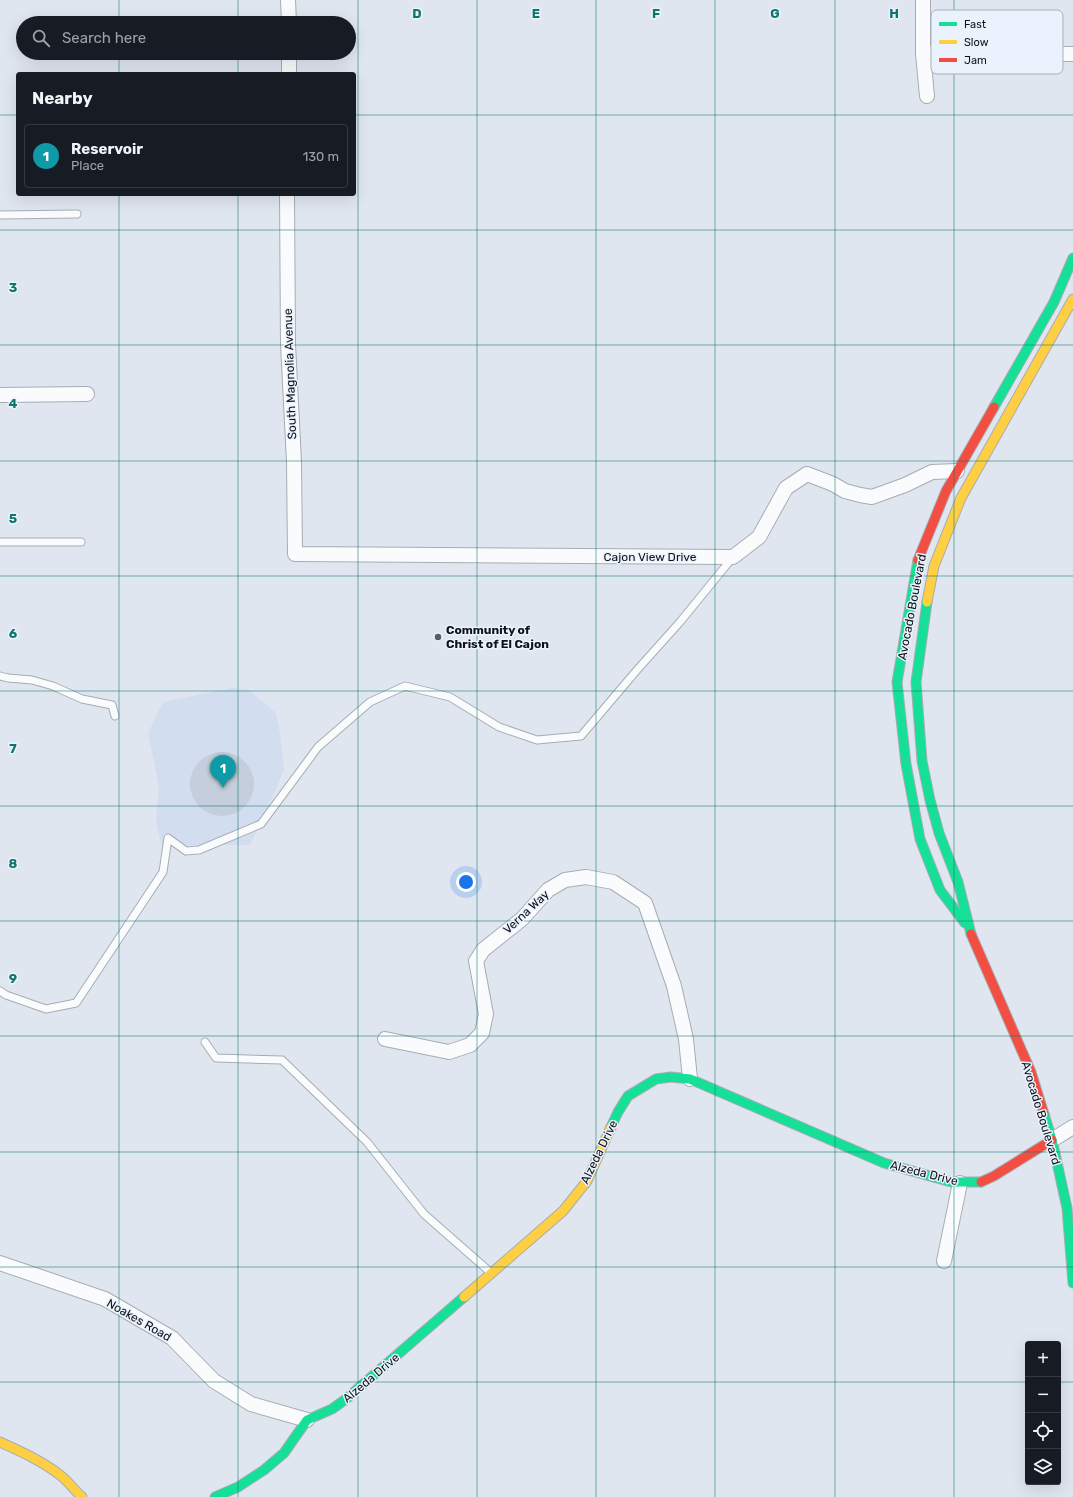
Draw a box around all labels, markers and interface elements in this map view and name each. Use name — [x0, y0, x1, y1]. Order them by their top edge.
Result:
text: D — [412, 6, 422, 21]
text: E — [532, 6, 540, 21]
text: F — [652, 6, 660, 21]
text: G — [770, 6, 780, 21]
text: H — [889, 6, 899, 21]
legend — [931, 10, 1063, 74]
search box — [16, 16, 356, 60]
text: Fast — [964, 18, 987, 31]
icon: search — [30, 27, 52, 49]
text: Search here — [62, 29, 146, 47]
text: Slow — [964, 36, 989, 49]
text: Jam — [964, 54, 987, 67]
text: Nearby — [32, 88, 93, 108]
text: Reservoir — [71, 140, 143, 158]
text: 1 — [43, 149, 49, 164]
text: 130 m — [303, 149, 339, 164]
text: Place — [71, 158, 104, 173]
text: 3 — [9, 280, 18, 295]
street label: South Magnolia Avenue — [281, 308, 299, 440]
text: 4 — [9, 396, 18, 411]
text: 5 — [9, 511, 17, 526]
street label: Cajon View Drive — [603, 550, 697, 564]
street label: Avocado Boulevard — [895, 553, 929, 661]
place label: Community of Christ of El Cajon — [446, 623, 549, 651]
text: 6 — [9, 626, 18, 641]
marker: Community of Christ of El Cajon — [433, 632, 443, 642]
text: 7 — [9, 741, 17, 756]
pin: 1 — [210, 755, 236, 788]
text: 8 — [9, 856, 18, 871]
your location — [456, 872, 476, 892]
street label: Verna Way — [500, 887, 552, 937]
text: 9 — [9, 971, 17, 986]
street label: Avocado Boulevard — [1019, 1060, 1063, 1166]
street label: Alzeda Drive — [578, 1118, 621, 1186]
street label: Alzeda Drive — [889, 1158, 960, 1188]
street label: Noakes Road — [104, 1296, 174, 1344]
map controls — [1025, 1341, 1061, 1485]
button: + — [1025, 1341, 1061, 1377]
street label: Alzeda Drive — [340, 1350, 402, 1406]
button: − — [1025, 1377, 1061, 1413]
button: locate — [1025, 1413, 1061, 1449]
button: layers — [1025, 1449, 1061, 1485]

